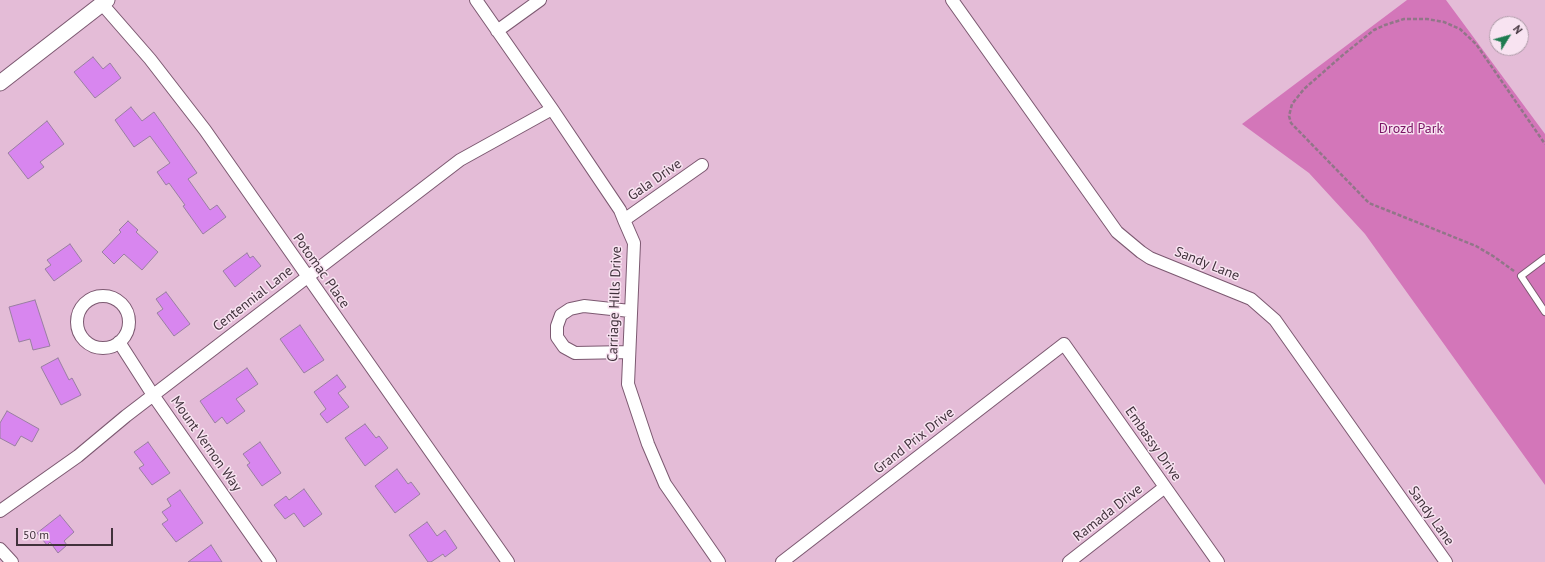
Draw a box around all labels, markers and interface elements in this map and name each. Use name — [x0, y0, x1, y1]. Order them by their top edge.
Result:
north arrow — [1489, 16, 1529, 56]
text: N — [1510, 22, 1526, 36]
park label: Drozd Park — [1379, 121, 1443, 137]
street label: Gala Drive — [625, 155, 685, 205]
street label: Potomac Place — [289, 230, 353, 312]
street label: Sandy Lane — [1172, 243, 1242, 285]
street label: Carriage Hills Drive — [605, 246, 625, 362]
street label: Centennial Lane — [210, 263, 296, 335]
street label: Mount Vernon Way — [167, 393, 245, 495]
street label: Grand Prix Drive — [870, 404, 958, 478]
street label: Embassy Drive — [1121, 404, 1185, 484]
street label: Ramada Drive — [1070, 481, 1146, 545]
street label: Sandy Lane — [1404, 483, 1458, 549]
scale bar — [18, 520, 115, 546]
text: 50 m — [23, 527, 49, 542]

